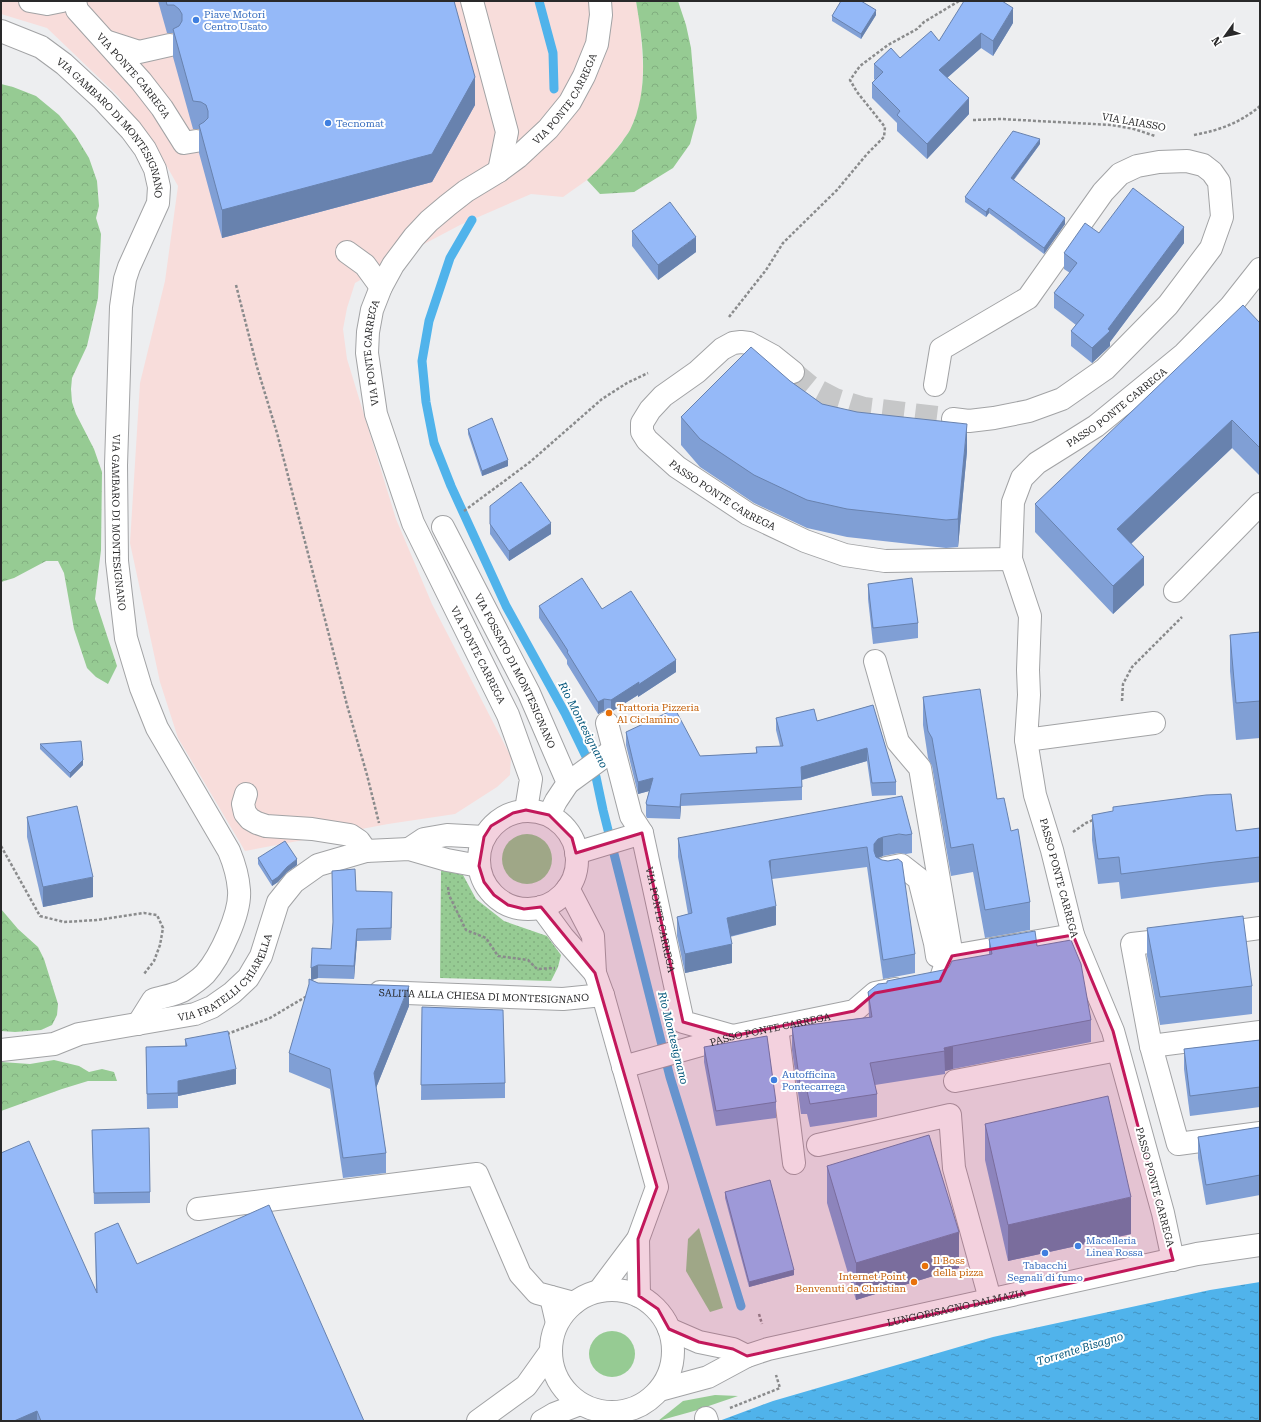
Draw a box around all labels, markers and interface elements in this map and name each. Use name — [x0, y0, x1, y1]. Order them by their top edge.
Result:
place label: Piave Motori Centro Usato — [204, 9, 267, 32]
marker: Piave Motori Centro Usato — [191, 15, 201, 25]
north arrow — [1205, 16, 1245, 56]
street label: VIA PONTE CARREGA — [95, 31, 172, 120]
text: N — [1209, 34, 1225, 48]
street label: VIA PONTE CARREGA — [530, 52, 598, 146]
street label: VIA GAMBARO DI MONTESIGNANO — [55, 55, 165, 199]
street label: VIA LAIASSO — [1101, 111, 1167, 133]
marker: Tecnomat — [323, 118, 333, 128]
place label: Tecnomat — [336, 118, 384, 129]
street label: VIA PONTE CARREGA — [361, 298, 381, 407]
street label: PASSO PONTE CARREGA — [1064, 365, 1169, 449]
street label: VIA GAMBARO DI MONTESIGNANO — [110, 434, 128, 611]
street label: PASSO PONTE CARREGA — [667, 458, 778, 532]
street label: VIA FOSSATO DI MONTESIGNANO — [473, 591, 558, 750]
street label: VIA PONTE CARREGA — [449, 605, 507, 705]
water label: Rio Montesignano — [555, 679, 610, 770]
place label: Trattoria Pizzeria Al Ciclamino — [617, 702, 700, 725]
marker: Trattoria Pizzeria Al Ciclamino — [604, 708, 614, 718]
street label: PASSO PONTE CARREGA — [1038, 817, 1080, 939]
street label: VIA PONTE CARREGA — [644, 866, 678, 974]
street label: VIA FRATELLI CHIARELLA — [177, 932, 273, 1022]
street label: SALITA ALLA CHIESA DI MONTESIGNANO — [378, 986, 590, 1005]
water label: Rio Montesignano — [655, 989, 691, 1086]
street label: PASSO PONTE CARREGA — [708, 1010, 831, 1048]
place label: Autofficina Pontecarrega — [782, 1069, 846, 1092]
marker: Autofficina Pontecarrega — [769, 1075, 779, 1085]
street label: PASSO PONTE CARREGA — [1134, 1126, 1176, 1248]
place label: Macelleria Linea Rossa — [1086, 1235, 1144, 1258]
marker: Macelleria Linea Rossa — [1073, 1241, 1083, 1251]
marker: Tabacchi Segnali di fumo — [1040, 1248, 1050, 1258]
place label: Il Boss della pizza — [933, 1255, 984, 1278]
place label: Tabacchi Segnali di fumo — [1007, 1260, 1083, 1283]
marker: Il Boss della pizza — [920, 1261, 930, 1271]
place label: Internet Point Benvenuti da Christian — [795, 1271, 907, 1294]
marker: Internet Point Benvenuti da Christian — [909, 1277, 919, 1287]
street label: LUNGOBISAGNO DALMAZIA — [886, 1287, 1027, 1328]
water label: Torrente Bisagno — [1035, 1330, 1125, 1368]

